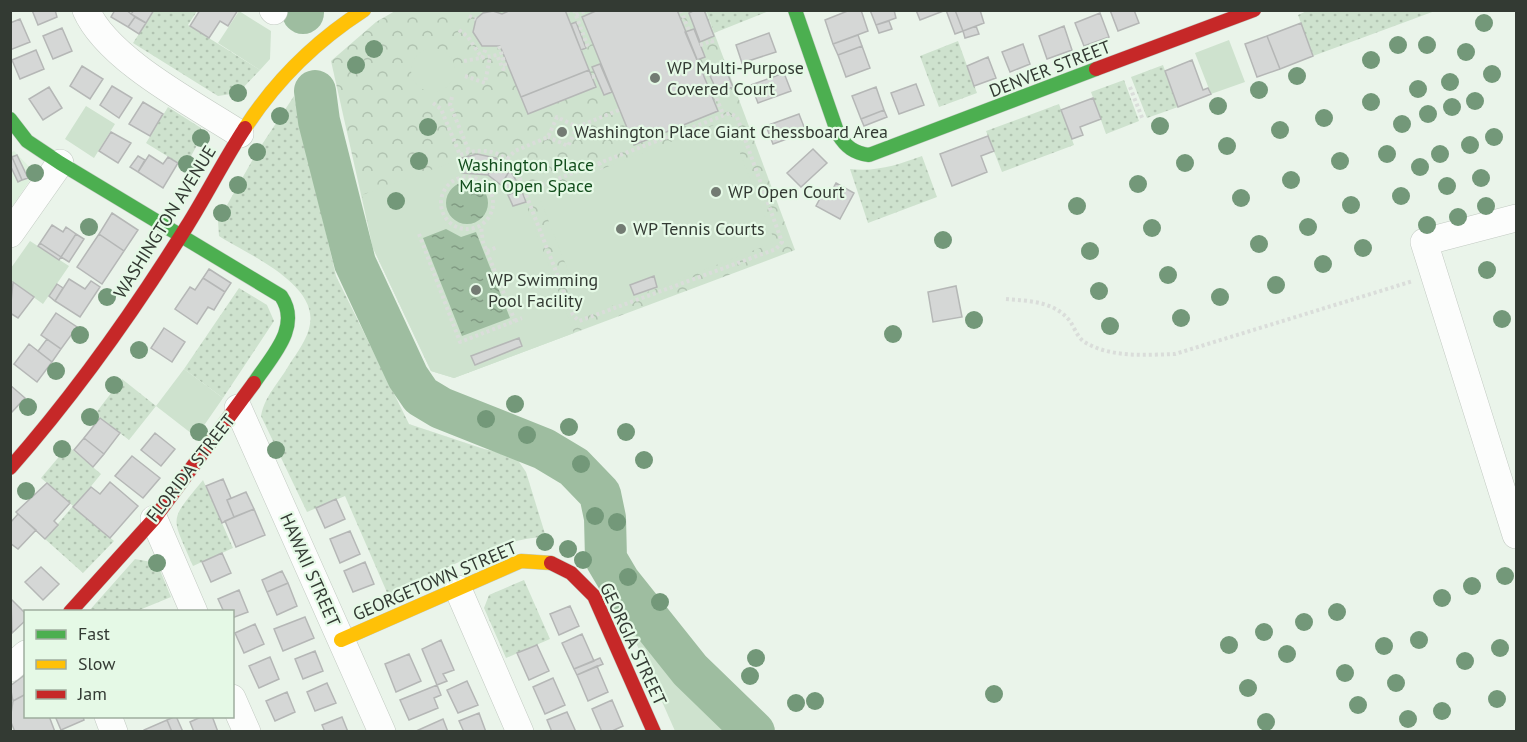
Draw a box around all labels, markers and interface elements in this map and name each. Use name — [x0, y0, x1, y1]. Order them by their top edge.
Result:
street label: DENVER STREET — [986, 35, 1114, 102]
place label: WP Multi-Purpose Covered Court — [667, 56, 804, 100]
marker: WP Multi-Purpose Covered Court — [648, 71, 662, 85]
place label: Washington Place Giant Chessboard Area — [574, 120, 888, 143]
marker: Washington Place Giant Chessboard Area — [555, 125, 569, 139]
street label: WASHINGTON AVENUE — [108, 141, 221, 302]
park label: Washington Place Main Open Space — [458, 153, 594, 197]
place label: WP Open Court — [728, 180, 845, 203]
marker: WP Open Court — [709, 185, 723, 199]
place label: WP Tennis Courts — [633, 217, 765, 240]
marker: WP Tennis Courts — [614, 222, 628, 236]
place label: WP Swimming Pool Facility — [488, 268, 598, 312]
marker: WP Swimming Pool Facility — [469, 283, 483, 297]
street label: FLORIDA STREET — [141, 409, 240, 526]
street label: HAWAII STREET — [275, 509, 346, 630]
street label: GEORGETOWN STREET — [349, 536, 520, 626]
street label: GEORGIA STREET — [595, 579, 672, 709]
legend — [24, 610, 234, 718]
text: Fast — [78, 622, 110, 645]
text: Slow — [78, 652, 116, 675]
text: Jam — [77, 682, 107, 705]

